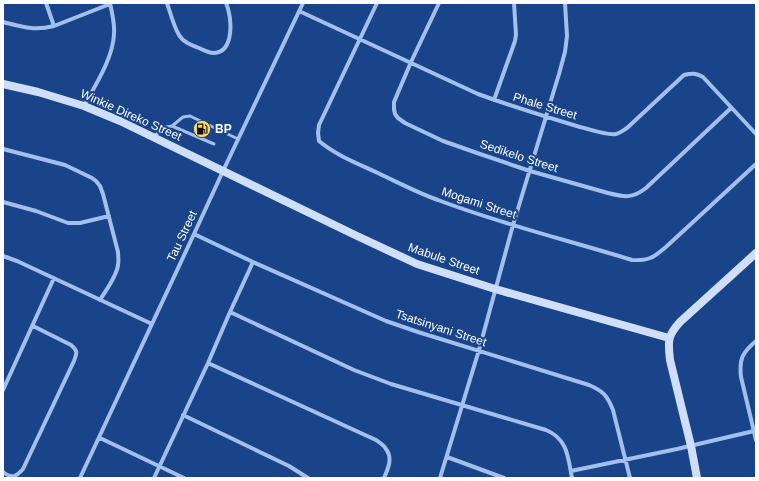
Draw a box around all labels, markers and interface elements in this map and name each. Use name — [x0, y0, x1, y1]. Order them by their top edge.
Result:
street label: Winkie Direko Street — [78, 86, 184, 144]
street label: Phale Street — [511, 90, 579, 123]
fuel station icon: BP — [192, 119, 212, 139]
place label: BP — [215, 122, 232, 136]
street label: Sedikelo Street — [478, 137, 560, 175]
street label: Mogami Street — [440, 184, 519, 222]
street label: Tau Street — [164, 208, 200, 264]
street label: Mabule Street — [406, 240, 482, 278]
street label: Tsatsinyani Street — [394, 307, 489, 349]

